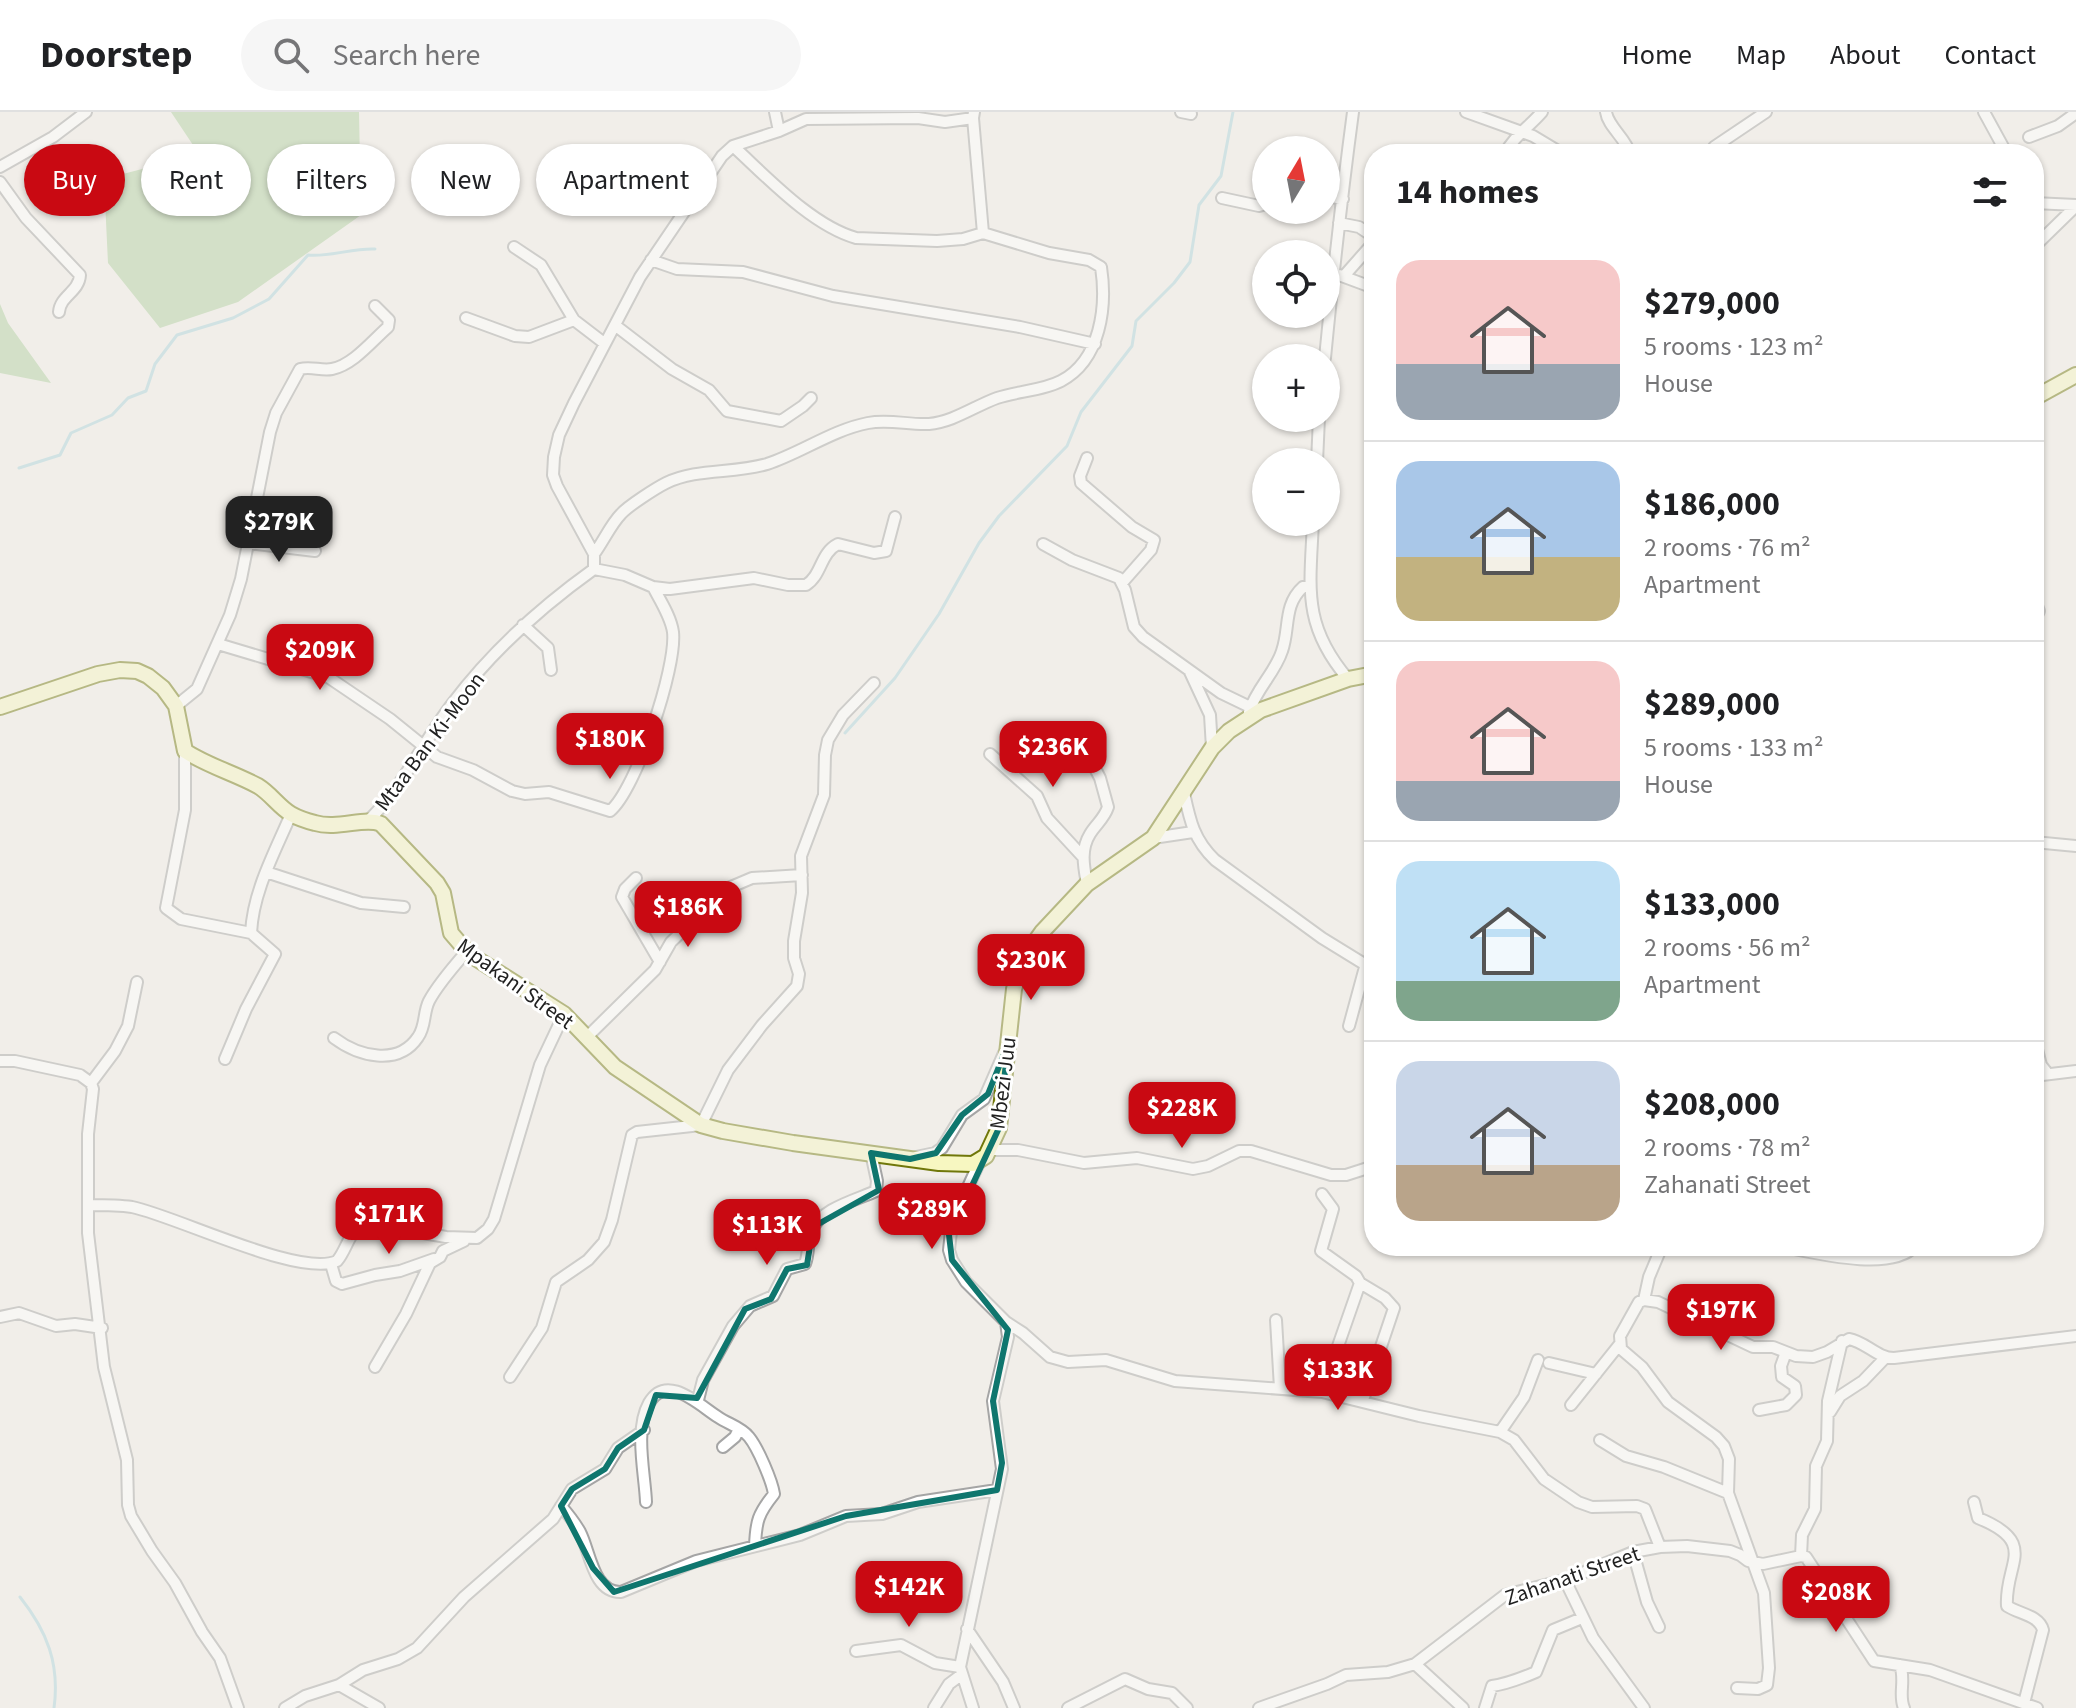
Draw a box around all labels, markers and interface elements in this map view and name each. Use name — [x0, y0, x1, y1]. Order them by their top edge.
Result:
search box — [241, 19, 801, 91]
text: Doorstep — [40, 28, 193, 82]
icon: search — [269, 33, 313, 77]
text: Search here — [333, 34, 480, 77]
text: Home — [1621, 35, 1692, 75]
text: Map — [1736, 35, 1786, 75]
text: About — [1830, 35, 1901, 75]
text: Contact — [1945, 35, 2036, 75]
north arrow — [1252, 136, 1340, 224]
map controls — [1252, 136, 1340, 536]
chip: Buy — [24, 144, 125, 216]
chip: Rent — [141, 144, 251, 216]
chip: Filters — [267, 144, 395, 216]
chip: New — [411, 144, 520, 216]
chip: Apartment — [536, 144, 717, 216]
text: 14 homes — [1396, 168, 1539, 217]
icon: filters — [1968, 170, 2012, 214]
button: locate — [1252, 240, 1340, 328]
text: $279,000 — [1644, 279, 1780, 328]
icon: home — [1460, 292, 1556, 388]
text: 5 rooms · 123 m² — [1644, 328, 1823, 365]
button: + — [1252, 344, 1340, 432]
text: House — [1644, 365, 1713, 402]
button: − — [1252, 448, 1340, 536]
text: $186,000 — [1644, 480, 1780, 529]
icon: home — [1460, 493, 1556, 589]
pin: $279K — [223, 496, 335, 564]
text: $279K — [244, 503, 314, 540]
text: 2 rooms · 76 m² — [1644, 529, 1811, 566]
text: Apartment — [1644, 566, 1761, 603]
pin: $209K — [264, 624, 376, 692]
text: $209K — [285, 631, 355, 668]
street label: Mtaa Ban Ki-Moon — [367, 665, 493, 818]
text: $289,000 — [1644, 680, 1780, 729]
icon: home — [1460, 693, 1556, 789]
pin: $180K — [554, 713, 666, 781]
text: $180K — [575, 720, 645, 757]
pin: $236K — [997, 721, 1109, 789]
text: $236K — [1018, 728, 1088, 765]
text: 5 rooms · 133 m² — [1644, 729, 1823, 766]
text: House — [1644, 766, 1713, 803]
text: $133,000 — [1644, 880, 1780, 929]
pin: $186K — [632, 881, 744, 949]
text: $186K — [653, 888, 723, 925]
icon: home — [1460, 893, 1556, 989]
text: 2 rooms · 56 m² — [1644, 929, 1811, 966]
street label: Mpakani Street — [450, 930, 581, 1038]
pin: $230K — [975, 934, 1087, 1002]
text: $230K — [996, 941, 1066, 978]
text: Apartment — [1644, 966, 1761, 1003]
street label: Mbezi Juu — [981, 1035, 1025, 1131]
text: $208,000 — [1644, 1080, 1780, 1129]
pin: $228K — [1126, 1082, 1238, 1150]
text: $228K — [1147, 1089, 1217, 1126]
icon: home — [1460, 1093, 1556, 1189]
text: 2 rooms · 78 m² — [1644, 1129, 1811, 1166]
text: Zahanati Street — [1644, 1166, 1810, 1203]
pin: $289K — [876, 1183, 988, 1251]
pin: $171K — [333, 1188, 445, 1256]
text: $289K — [897, 1190, 967, 1227]
text: $171K — [354, 1195, 424, 1232]
pin: $113K — [711, 1199, 823, 1267]
text: $113K — [732, 1206, 802, 1243]
pin: $197K — [1665, 1284, 1777, 1352]
text: $197K — [1686, 1291, 1756, 1328]
pin: $133K — [1282, 1344, 1394, 1412]
text: $133K — [1303, 1351, 1373, 1388]
street label: Zahanati Street — [1501, 1538, 1645, 1614]
pin: $142K — [853, 1561, 965, 1629]
pin: $208K — [1780, 1566, 1892, 1634]
text: $142K — [874, 1568, 944, 1605]
text: $208K — [1801, 1573, 1871, 1610]

